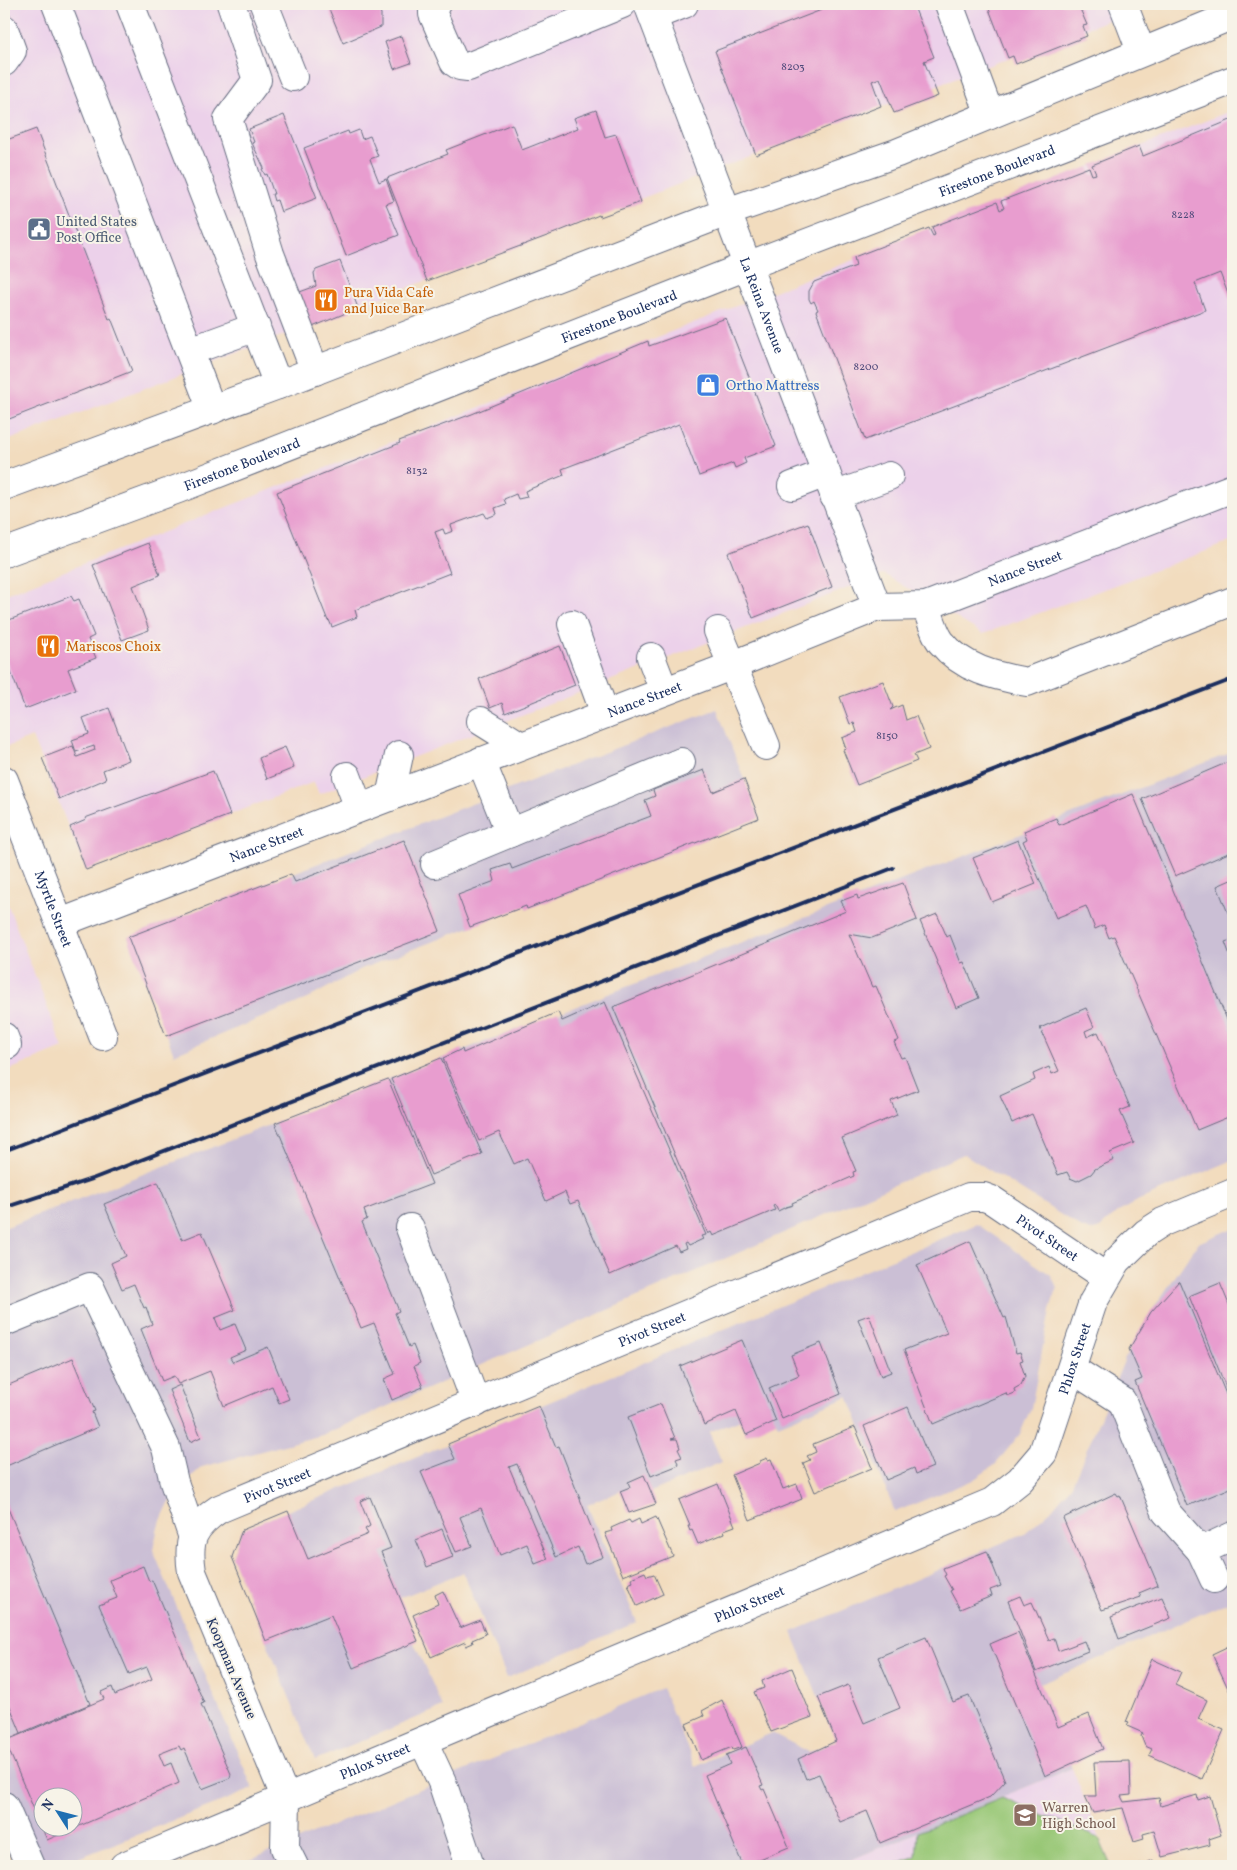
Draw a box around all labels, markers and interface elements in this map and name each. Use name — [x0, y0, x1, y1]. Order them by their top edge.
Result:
house number: 8203 — [781, 60, 805, 75]
street label: Firestone Boulevard — [936, 141, 1058, 203]
house number: 8228 — [1172, 208, 1195, 223]
place label: United States Post Office — [56, 213, 137, 248]
public building icon: United States Post Office — [26, 216, 52, 242]
street label: La Reina Avenue — [734, 255, 788, 357]
place label: Pura Vida Cafe and Juice Bar — [344, 284, 434, 319]
street label: Firestone Boulevard — [559, 286, 680, 349]
restaurant icon: Pura Vida Cafe and Juice Bar — [313, 287, 339, 313]
house number: 8200 — [854, 360, 879, 375]
shop icon: Ortho Mattress — [695, 372, 721, 398]
place label: Ortho Mattress — [726, 377, 820, 396]
street label: Firestone Boulevard — [182, 434, 303, 497]
house number: 8132 — [406, 464, 428, 479]
street label: Nance Street — [986, 546, 1065, 592]
restaurant icon: Mariscos Choix — [35, 633, 61, 659]
place label: Mariscos Choix — [66, 638, 161, 657]
street label: Nance Street — [605, 678, 685, 723]
house number: 8150 — [876, 729, 898, 744]
street label: Nance Street — [227, 822, 307, 868]
street label: Myrtle Street — [29, 868, 76, 951]
street label: Pivot Street — [1012, 1211, 1082, 1267]
street label: Pivot Street — [616, 1308, 689, 1353]
street label: Phlox Street — [1055, 1320, 1097, 1397]
street label: Pivot Street — [241, 1464, 314, 1509]
street label: Phlox Street — [712, 1582, 788, 1628]
street label: Koopman Avenue — [201, 1615, 261, 1722]
street label: Phlox Street — [337, 1739, 414, 1785]
north arrow — [32, 1788, 82, 1838]
text: N — [38, 1796, 59, 1815]
place label: Warren High School — [1042, 1799, 1116, 1834]
school or university icon: Warren High School — [1012, 1802, 1038, 1828]

